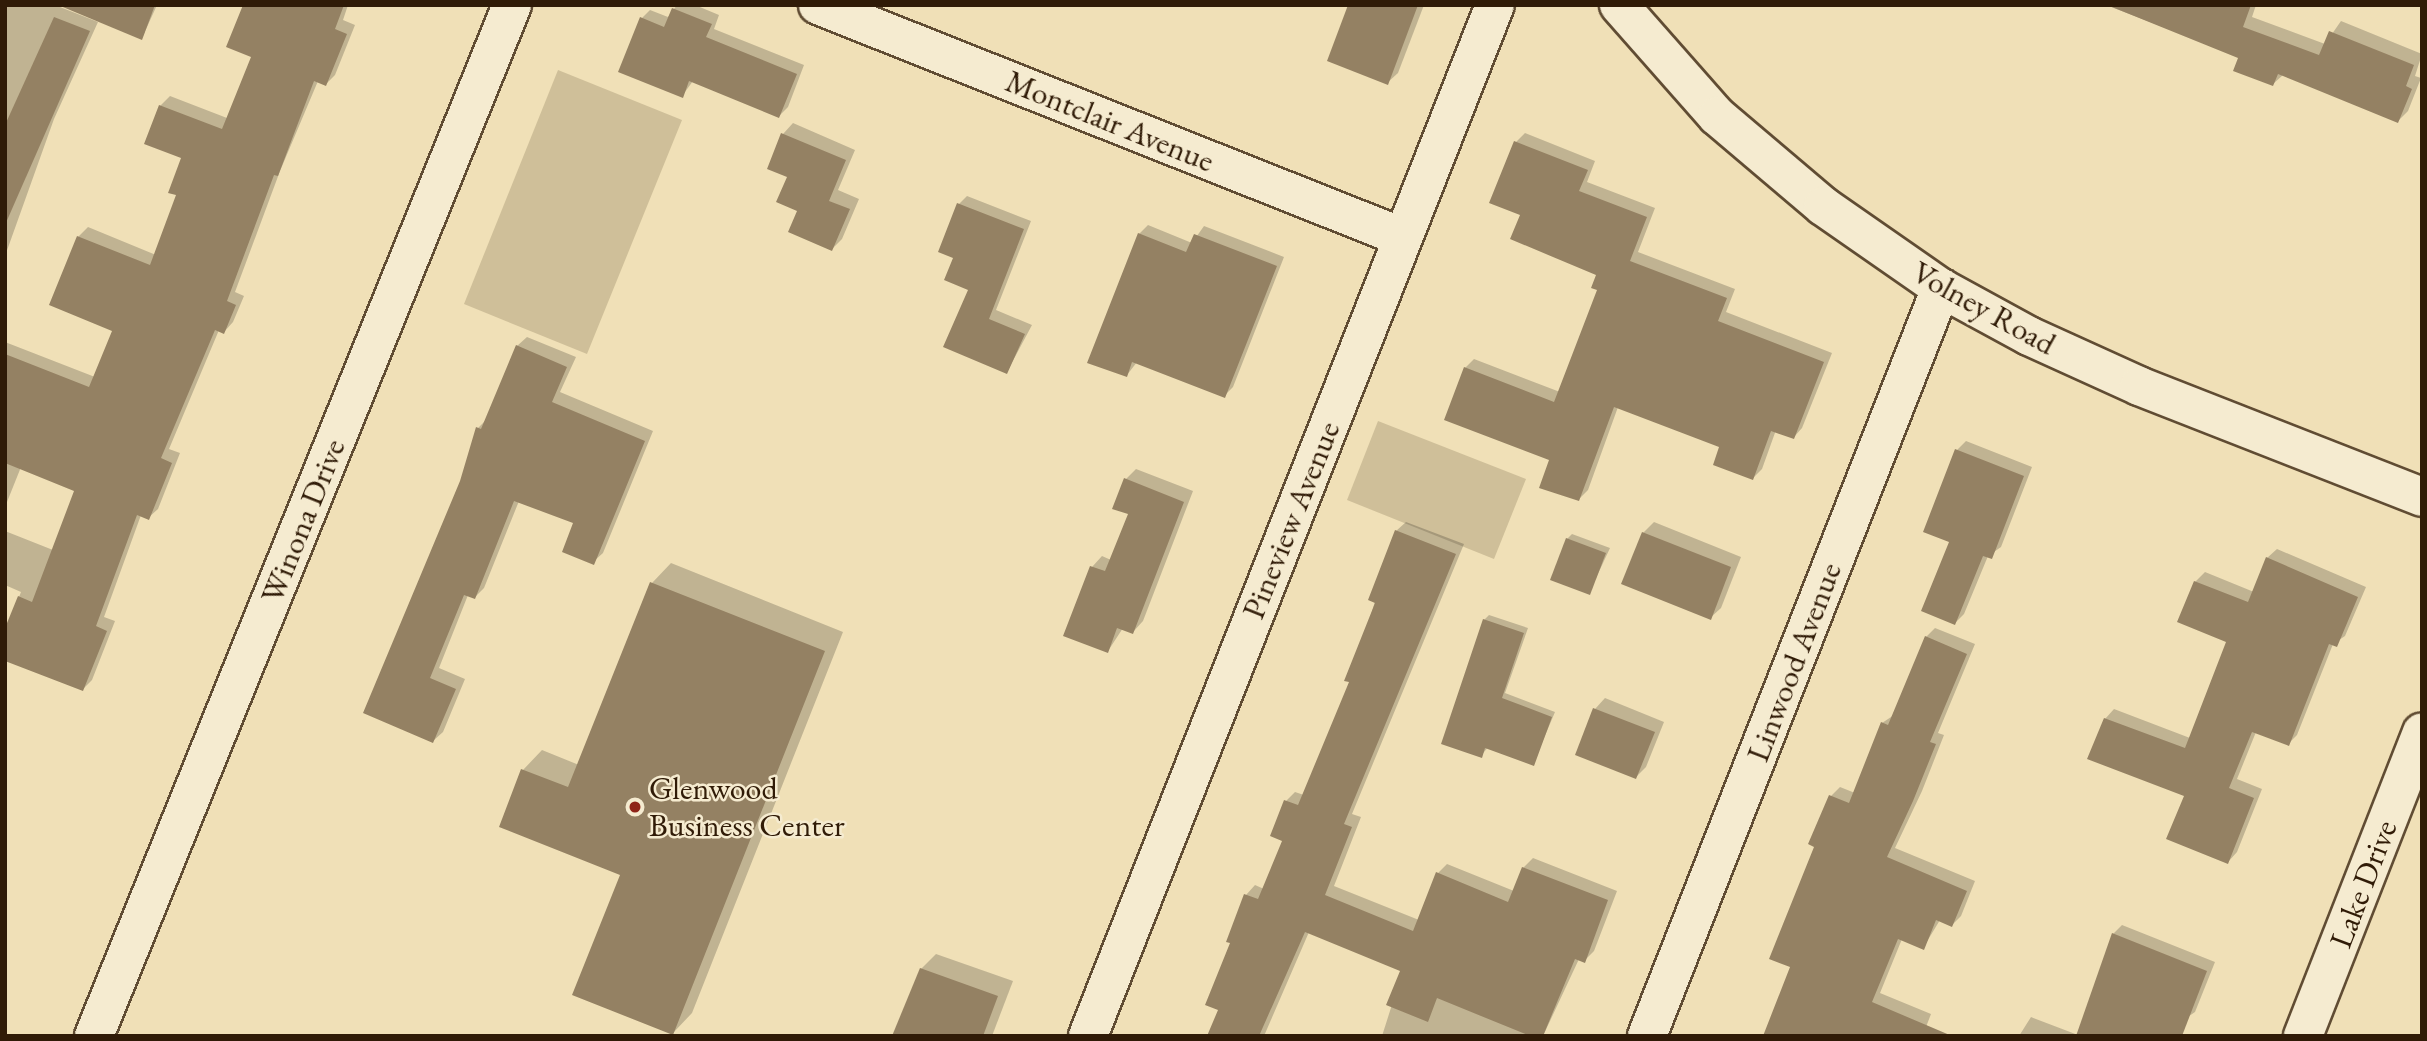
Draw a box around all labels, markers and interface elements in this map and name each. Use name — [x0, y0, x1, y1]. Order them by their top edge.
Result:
street label: Montclair Avenue — [1000, 62, 1220, 180]
street label: Volney Road — [1906, 253, 2062, 363]
street label: Pineview Avenue — [1234, 416, 1348, 624]
street label: Winona Drive — [253, 433, 353, 609]
street label: Linwood Avenue — [1738, 557, 1850, 767]
place label: Glenwood Business Center — [649, 770, 845, 845]
marker: Glenwood Business Center — [627, 799, 643, 815]
street label: Lake Drive — [2321, 815, 2405, 953]

